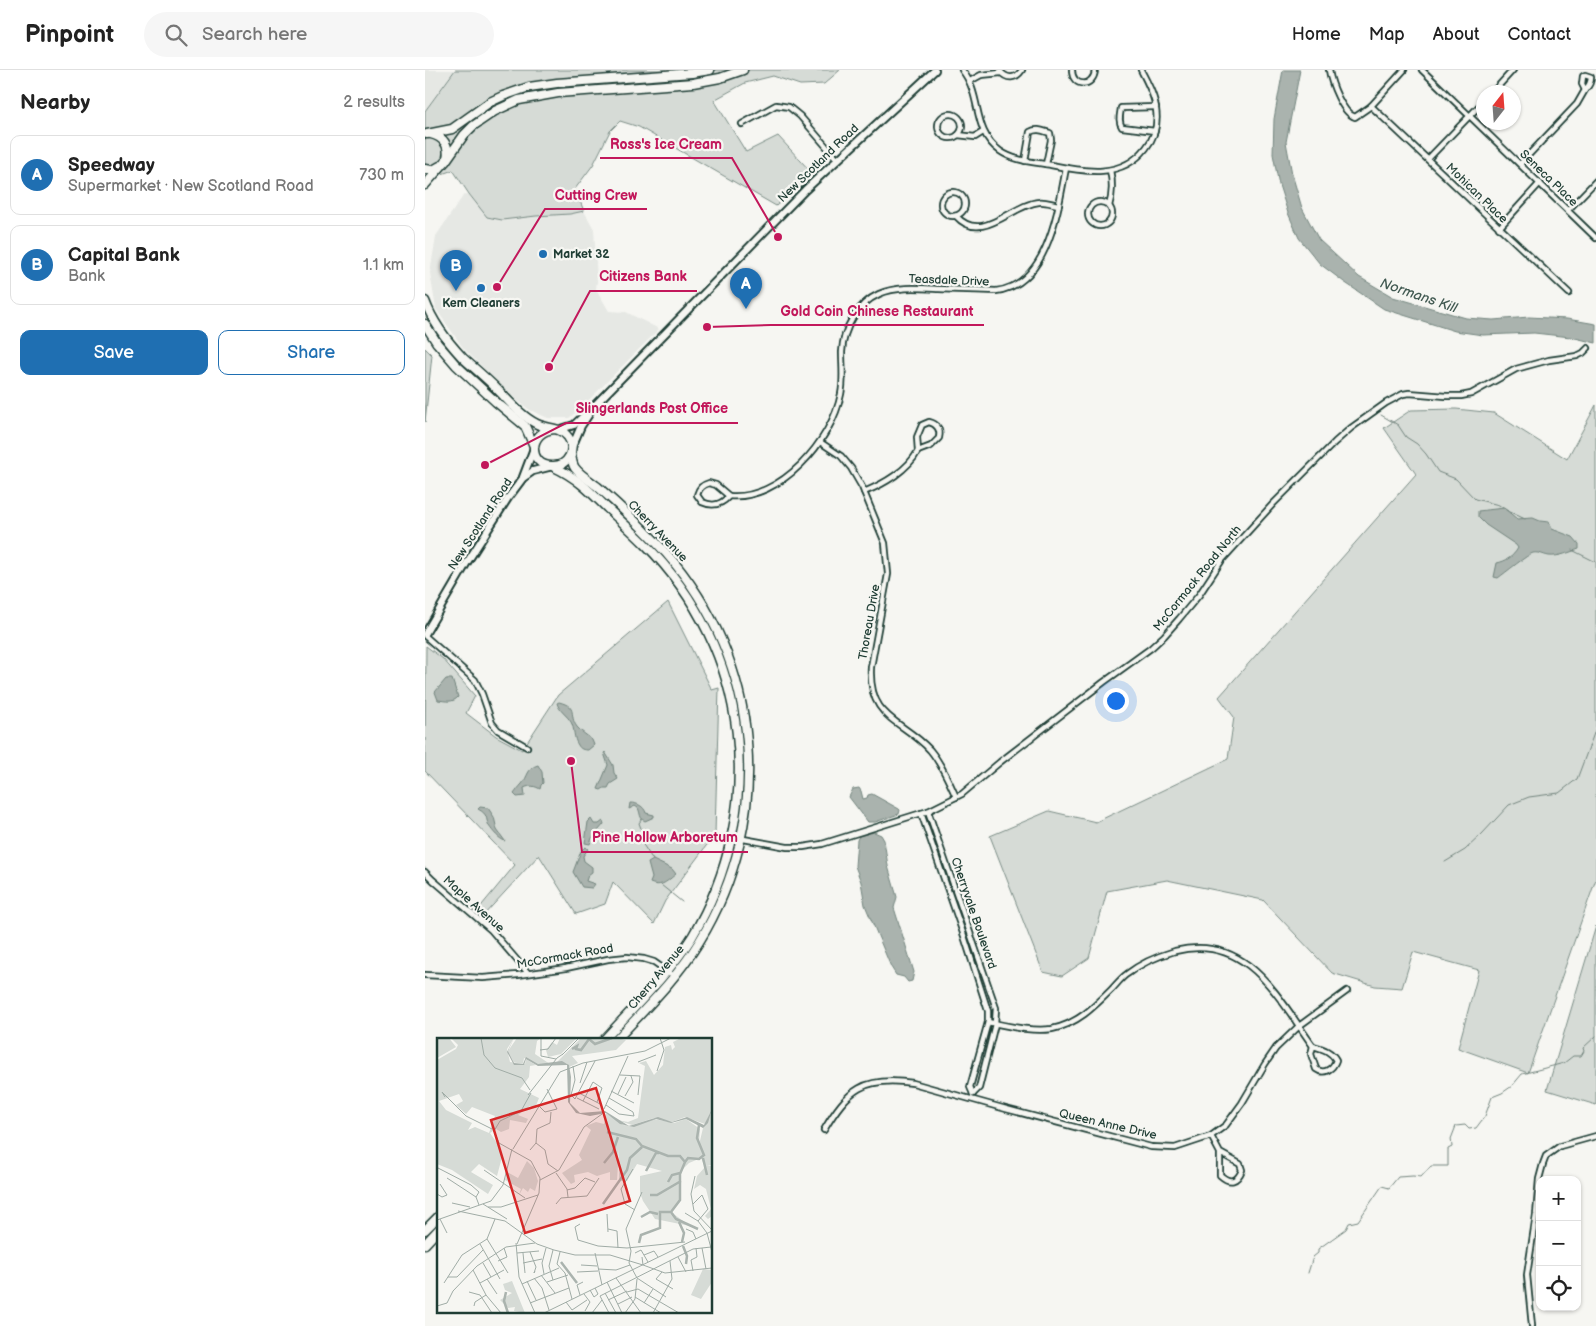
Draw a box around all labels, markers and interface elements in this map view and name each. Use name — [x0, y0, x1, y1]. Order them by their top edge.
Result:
search box — [144, 12, 494, 57]
text: Pinpoint — [25, 20, 114, 49]
icon: search — [162, 21, 190, 49]
text: Search here — [202, 23, 307, 46]
text: Home — [1292, 24, 1341, 45]
text: Map — [1369, 24, 1405, 45]
text: About — [1433, 24, 1480, 45]
text: Contact — [1508, 24, 1571, 45]
north arrow — [1476, 85, 1521, 130]
text: Nearby — [20, 90, 90, 115]
text: 2 results — [343, 93, 405, 112]
street label: New Scotland Road — [775, 121, 862, 206]
callout: Ross's Ice Cream — [600, 129, 732, 158]
text: Ross's Ice Cream — [610, 136, 722, 153]
street label: Seneca Place — [1516, 147, 1581, 210]
text: Speedway — [68, 154, 155, 177]
street label: Mohican Place — [1443, 160, 1511, 227]
text: A — [32, 166, 42, 185]
text: 730 m — [359, 166, 404, 185]
text: Supermarket · New Scotland Road — [68, 177, 314, 196]
callout: Cutting Crew — [545, 180, 647, 209]
text: Cutting Crew — [555, 187, 638, 204]
text: Capital Bank — [68, 244, 180, 267]
place label: Market 32 — [553, 247, 610, 262]
marker: Market 32 — [537, 248, 549, 260]
pin: B — [440, 250, 472, 291]
text: B — [31, 256, 43, 275]
text: 1.1 km — [363, 256, 404, 275]
callout: Citizens Bank — [590, 262, 697, 291]
text: Bank — [68, 267, 105, 286]
text: Citizens Bank — [599, 268, 687, 285]
pin: A — [730, 268, 762, 309]
street label: Teasdale Drive — [908, 272, 990, 289]
water label: Normans Kill — [1378, 274, 1460, 317]
marker: Kem Cleaners — [475, 282, 487, 294]
place label: Kem Cleaners — [442, 296, 520, 311]
callout: Gold Coin Chinese Restaurant — [771, 296, 984, 325]
text: Gold Coin Chinese Restaurant — [781, 303, 974, 320]
button: Save — [20, 330, 208, 375]
button: Share — [218, 330, 405, 375]
callout: Slingerlands Post Office — [566, 394, 738, 423]
text: Slingerlands Post Office — [576, 400, 728, 417]
street label: New Scotland Road — [445, 475, 516, 573]
street label: Cherry Avenue — [625, 497, 691, 565]
street label: McCormack Road North — [1150, 522, 1245, 634]
street label: Thoreau Drive — [855, 583, 884, 661]
your location — [1103, 688, 1129, 714]
callout: Pine Hollow Arboretum — [582, 823, 748, 852]
text: Pine Hollow Arboretum — [592, 829, 738, 846]
street label: Cherryvale Boulevard — [947, 855, 1000, 971]
street label: Maple Avenue — [440, 873, 507, 936]
street label: McCormack Road — [516, 941, 615, 972]
street label: Cherry Avenue — [625, 942, 688, 1013]
inset map — [437, 1038, 713, 1314]
street label: Queen Anne Drive — [1058, 1106, 1158, 1143]
map controls — [1536, 1176, 1581, 1311]
button: + — [1536, 1176, 1581, 1221]
button: − — [1536, 1221, 1581, 1266]
button: locate — [1536, 1266, 1581, 1311]

